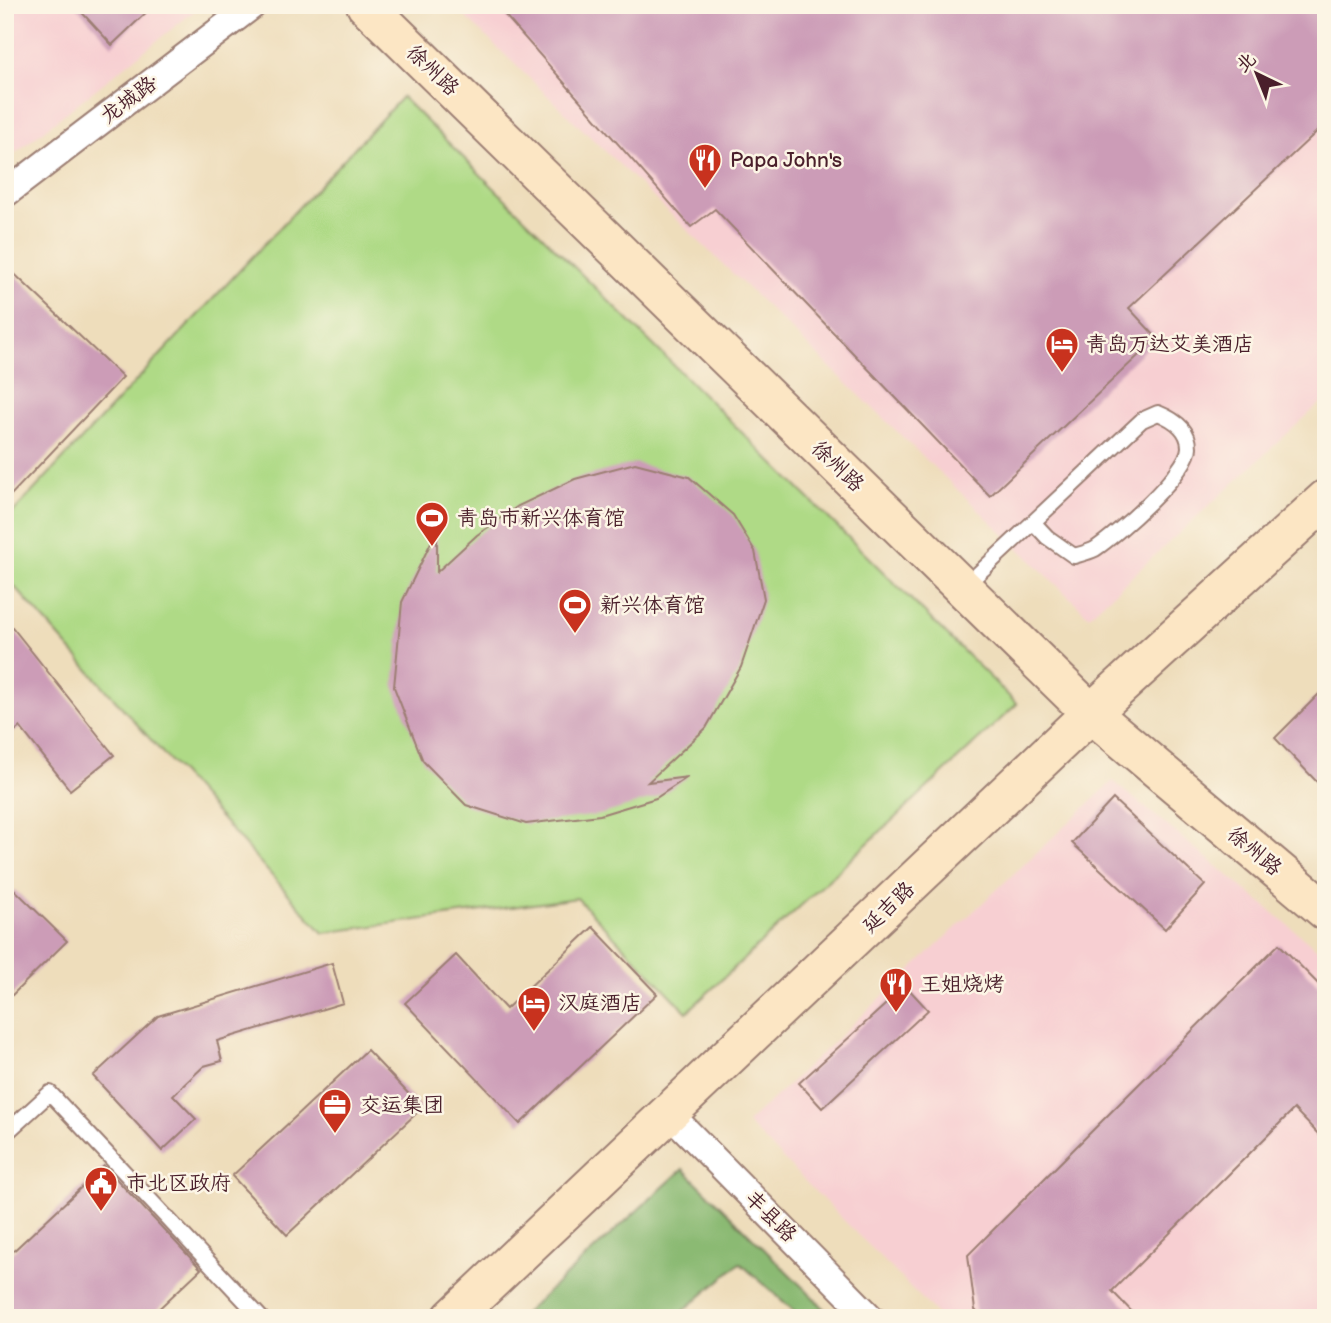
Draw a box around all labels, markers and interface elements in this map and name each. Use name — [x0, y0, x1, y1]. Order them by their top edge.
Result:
north arrow — [1222, 38, 1292, 108]
street label: 徐州路 — [401, 39, 464, 101]
text: 北 — [1232, 48, 1261, 78]
street label: 龙城路· — [96, 69, 163, 129]
restaurant icon: Papa John's — [686, 141, 724, 190]
place label: Papa John's — [730, 148, 842, 173]
hotel icon: 青岛万达艾美酒店 — [1043, 325, 1081, 374]
place label: 青岛万达艾美酒店 — [1086, 332, 1254, 357]
street label: 徐州路 — [806, 435, 869, 497]
sports icon: 青岛市新兴体育馆 — [413, 499, 451, 548]
place label: 青岛市新兴体育馆 — [457, 506, 625, 531]
sports icon: 新兴体育馆 — [556, 586, 594, 635]
place label: 新兴体育馆 — [600, 593, 705, 618]
street label: 徐州路 — [1223, 822, 1287, 881]
street label: 延吉路 — [857, 876, 920, 938]
restaurant icon: 王姐烧烤 — [877, 965, 915, 1014]
place label: 王姐烧烤 — [920, 972, 1004, 997]
hotel icon: 汉庭酒店 — [515, 984, 553, 1033]
place label: 汉庭酒店 — [558, 991, 642, 1016]
office icon: 交运集团 — [316, 1086, 354, 1135]
place label: 交运集团 — [360, 1093, 444, 1118]
public building icon: 市北区政府 — [82, 1164, 120, 1213]
place label: 市北区政府 — [126, 1171, 231, 1196]
street label: 丰县路 — [740, 1185, 802, 1247]

